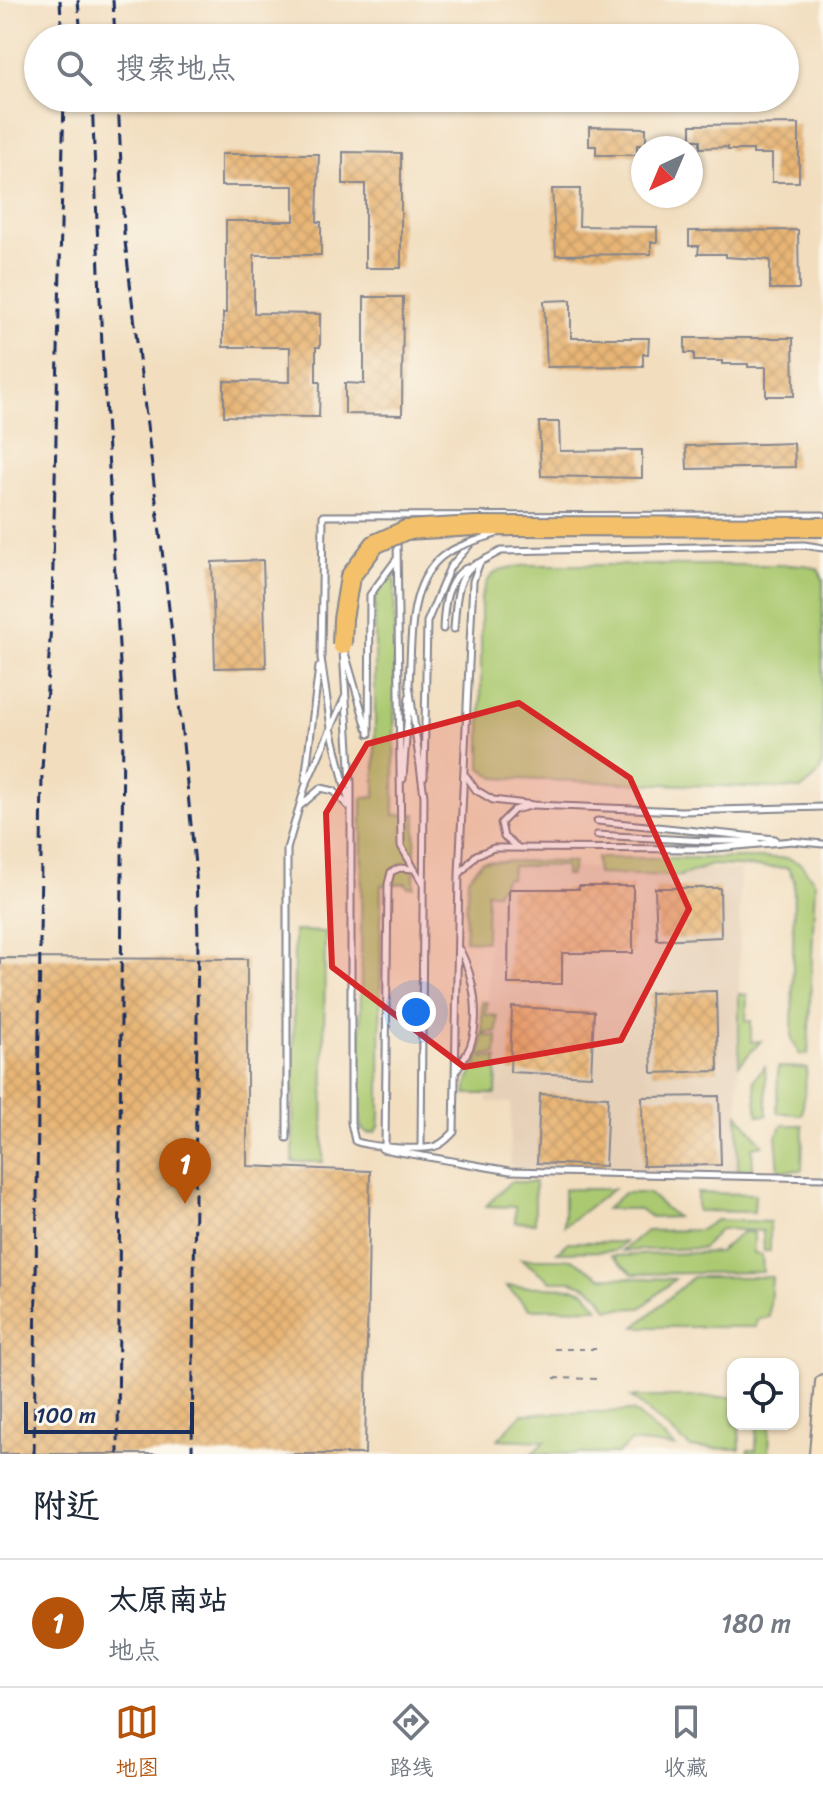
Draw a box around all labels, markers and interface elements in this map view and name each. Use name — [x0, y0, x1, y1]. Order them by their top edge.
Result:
search box — [24, 24, 799, 112]
text: 搜索地点 — [116, 41, 236, 95]
icon: search — [52, 46, 96, 90]
north arrow — [631, 136, 703, 208]
your location — [396, 992, 436, 1032]
pin: 1 — [159, 1138, 211, 1204]
map controls — [727, 1358, 799, 1430]
button: locate — [727, 1358, 799, 1430]
text: 100 m — [36, 1396, 96, 1435]
scale bar — [24, 1398, 194, 1434]
text: 附近 — [32, 1476, 100, 1536]
text: 太原南站 — [108, 1573, 228, 1627]
text: 1 — [52, 1600, 64, 1646]
text: 180 m — [721, 1600, 791, 1646]
text: 地点 — [108, 1627, 160, 1673]
tab: 地图 — [115, 1700, 159, 1787]
tab: 路线 — [389, 1700, 434, 1787]
tab: 收藏 — [664, 1700, 708, 1787]

